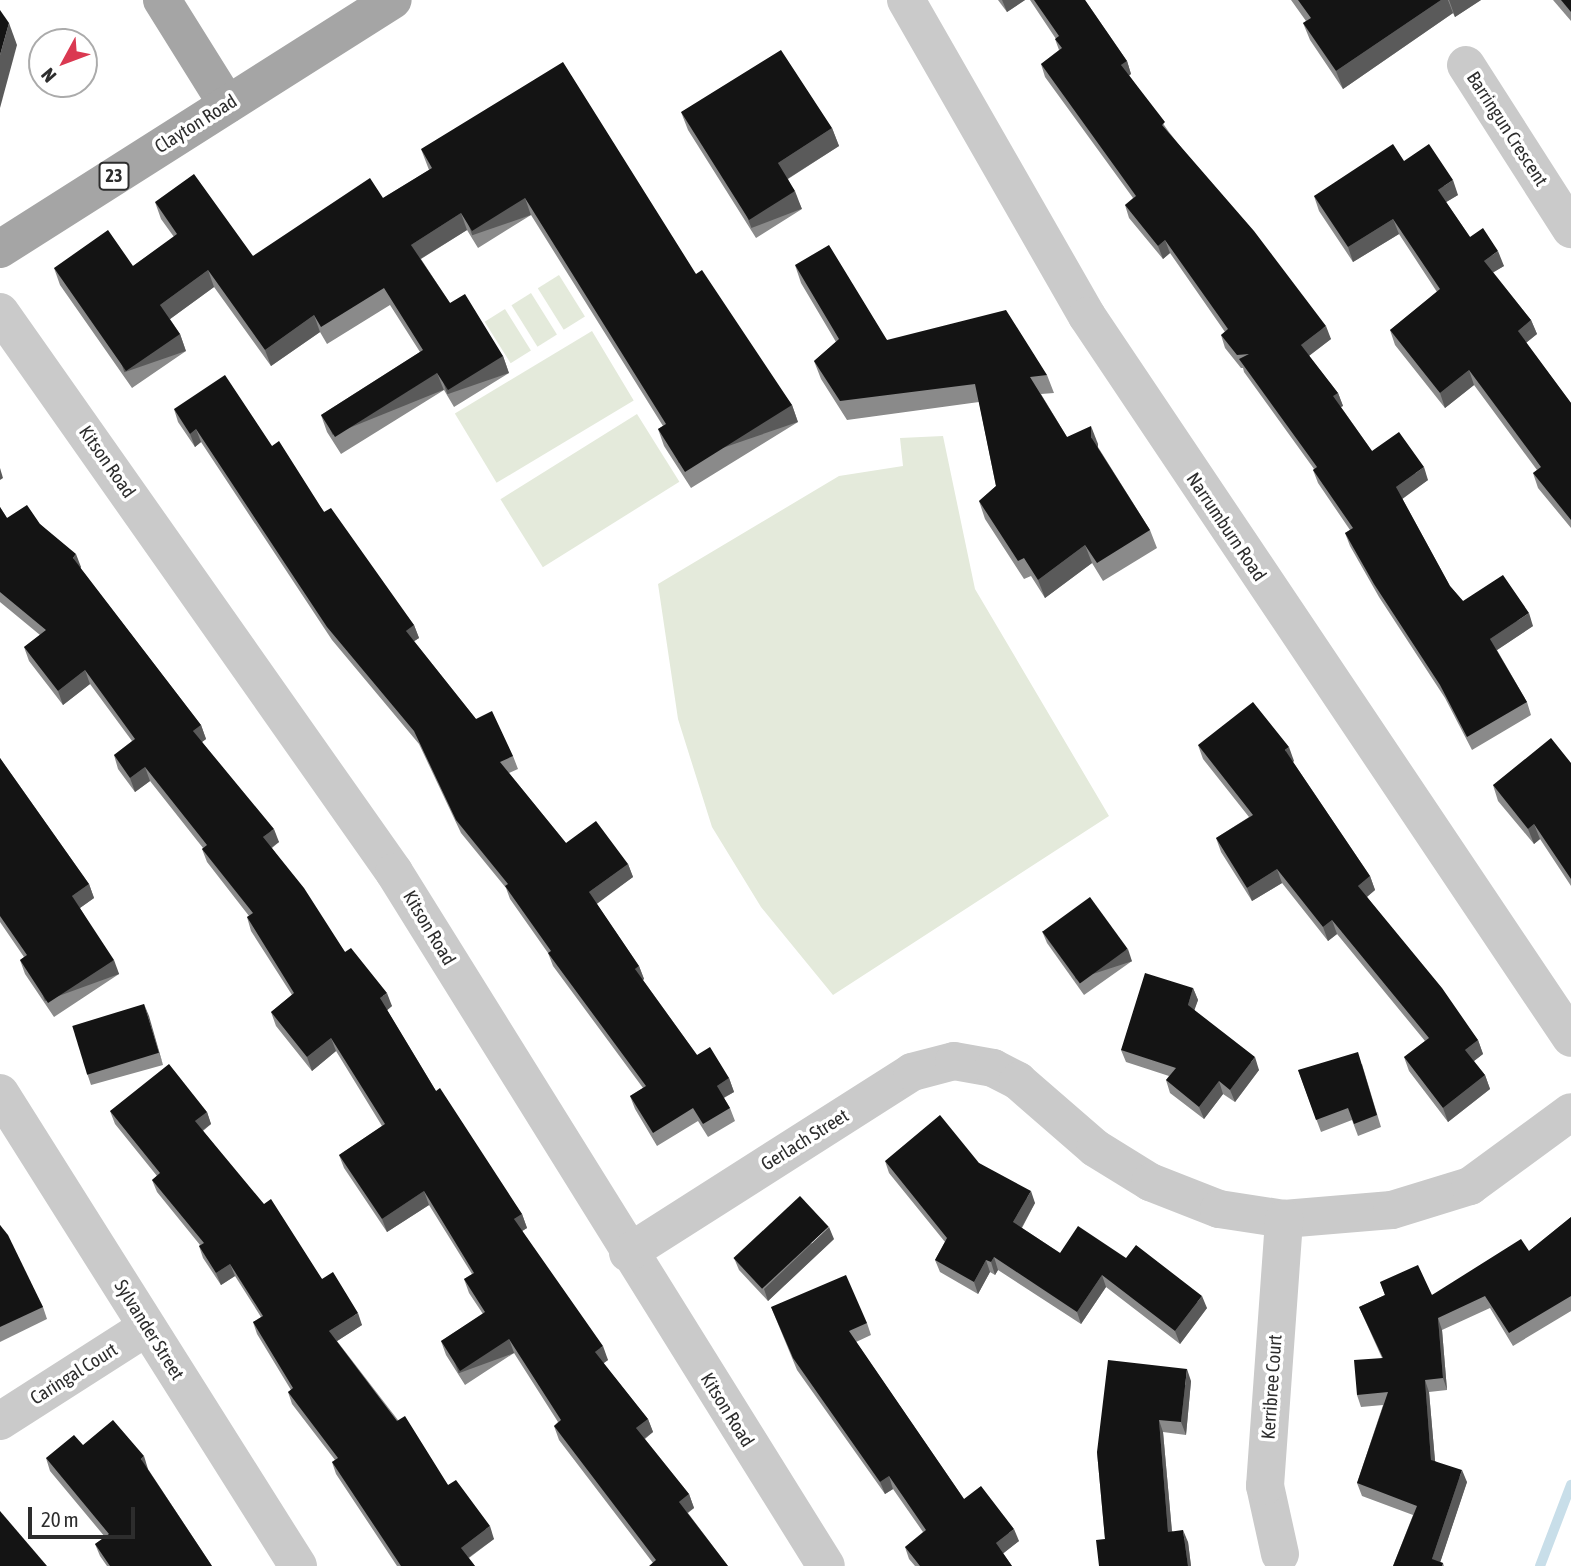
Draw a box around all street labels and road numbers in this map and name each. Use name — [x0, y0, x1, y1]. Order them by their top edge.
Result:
street label: Barringun Crescent — [1462, 68, 1552, 190]
street label: Clayton Road — [151, 90, 241, 158]
road number: 23 — [98, 162, 130, 190]
street label: Kitson Road — [74, 422, 140, 502]
street label: Narrumburn Road — [1181, 468, 1271, 586]
street label: Kitson Road — [398, 887, 460, 969]
street label: Gerlach Street — [757, 1104, 853, 1176]
street label: Sylvander Street — [109, 1276, 189, 1384]
street label: Kerribree Court — [1257, 1334, 1287, 1440]
street label: Caringal Court — [26, 1338, 122, 1410]
street label: Kitson Road — [695, 1369, 759, 1451]

